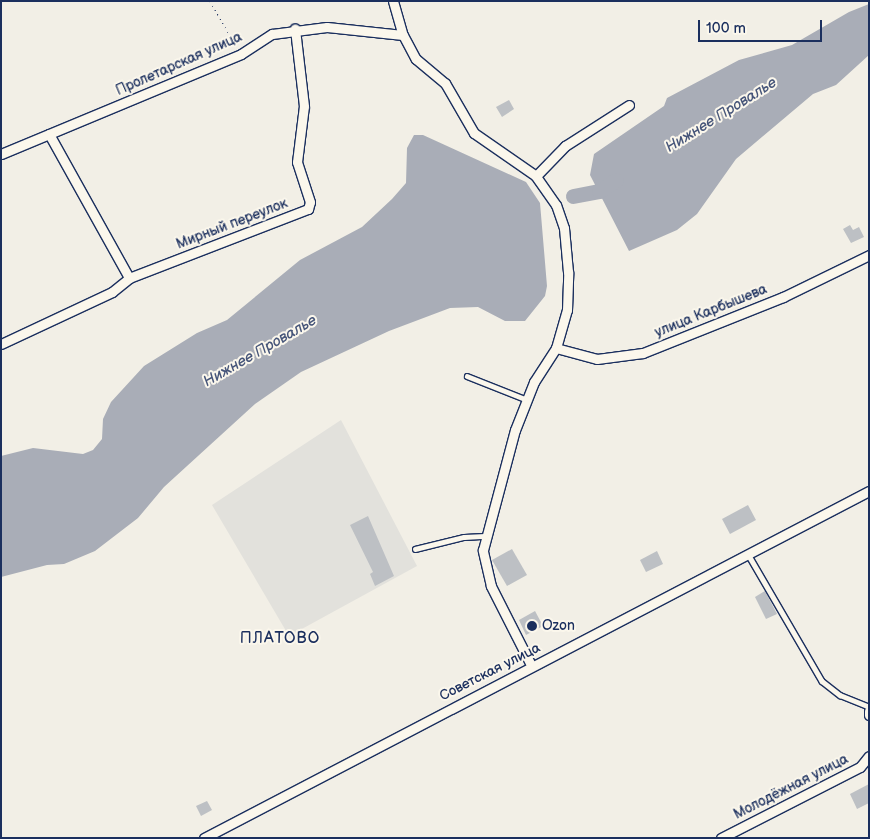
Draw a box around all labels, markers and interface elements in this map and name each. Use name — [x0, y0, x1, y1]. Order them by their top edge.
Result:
scale bar — [700, 10, 824, 42]
text: 100 m — [706, 19, 746, 38]
street label: Пролетарская улица — [113, 29, 245, 99]
water label: Нижнее Провалье — [662, 74, 780, 156]
street label: Мирный переулок — [174, 195, 290, 253]
street label: улица Карбышева — [652, 281, 770, 341]
water label: Нижнее Провалье — [200, 311, 320, 391]
place label: Ozon — [542, 618, 575, 634]
marker: Ozon — [526, 620, 538, 632]
district label: ПЛАТОВО — [239, 629, 321, 649]
street label: Советская улица — [437, 639, 543, 705]
street label: Молодёжная улица — [731, 751, 851, 823]

